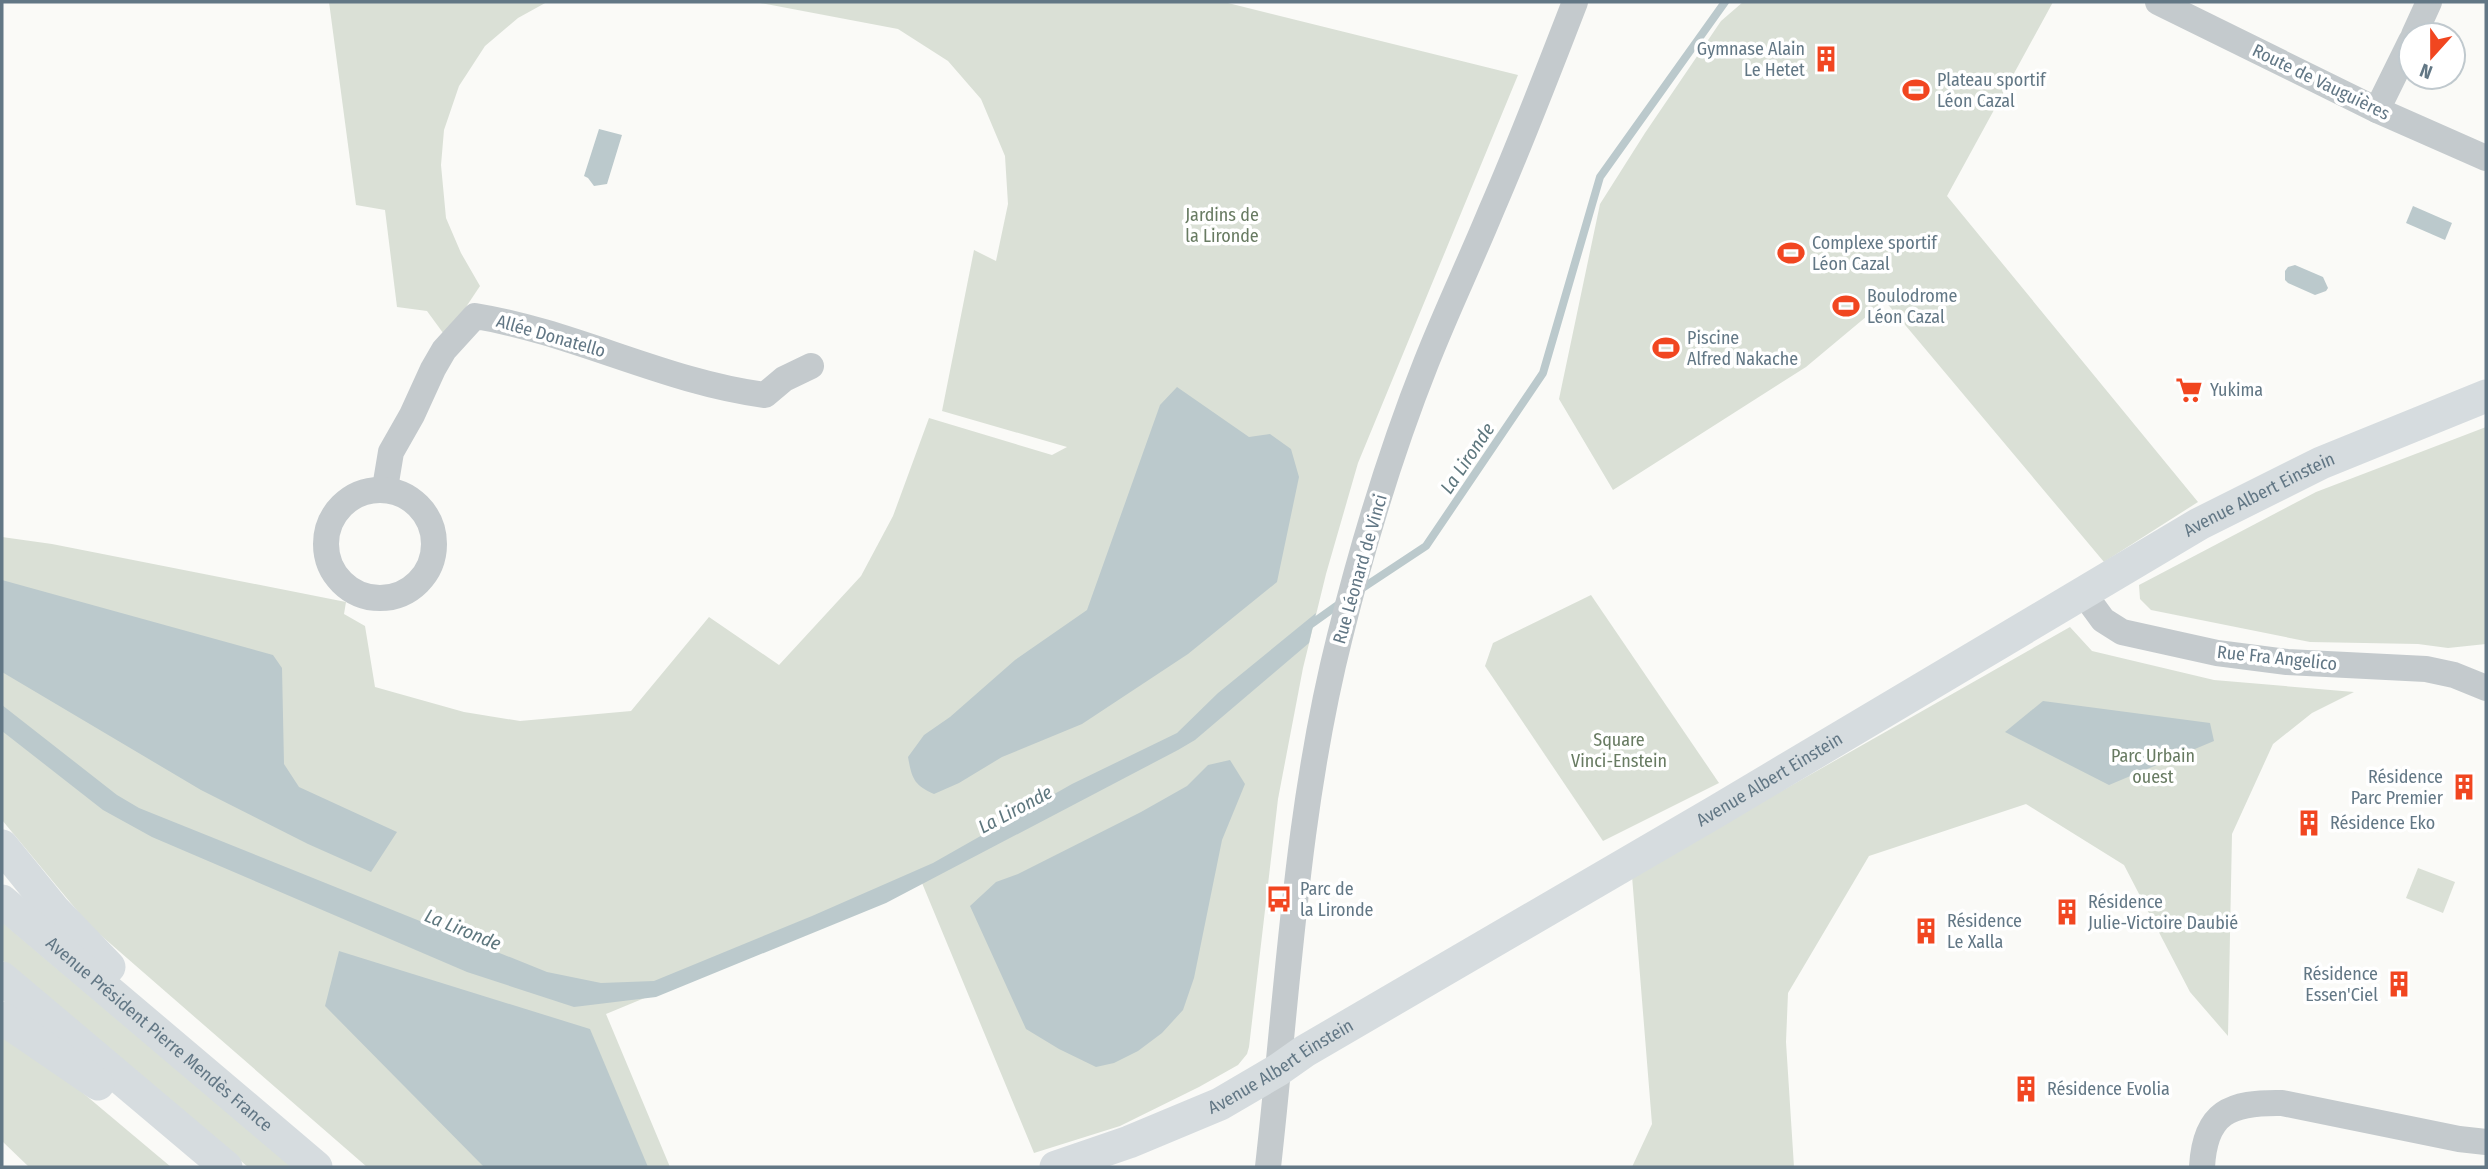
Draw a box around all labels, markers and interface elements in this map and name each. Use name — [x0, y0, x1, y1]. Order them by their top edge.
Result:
north arrow — [2397, 21, 2467, 91]
place label: Gymnase Alain Le Hetet — [1697, 38, 1805, 81]
street label: Route de Vauguières — [2249, 39, 2394, 125]
building icon: Gymnase Alain Le Hetet — [1811, 44, 1841, 74]
text: N — [2417, 59, 2436, 84]
place label: Plateau sportif Léon Cazal — [1937, 69, 2047, 112]
sports icon: Plateau sportif Léon Cazal — [1901, 75, 1931, 105]
park label: Jardins de la Lironde — [1185, 204, 1259, 247]
place label: Complexe sportif Léon Cazal — [1812, 232, 1938, 275]
sports icon: Complexe sportif Léon Cazal — [1776, 238, 1806, 268]
place label: Boulodrome Léon Cazal — [1867, 285, 1958, 328]
sports icon: Boulodrome Léon Cazal — [1831, 291, 1861, 321]
street label: Allée Donatello — [494, 310, 608, 362]
place label: Piscine Alfred Nakache — [1687, 327, 1798, 370]
sports icon: Piscine Alfred Nakache — [1651, 333, 1681, 363]
supermarket icon: Yukima — [2174, 375, 2204, 405]
place label: Yukima — [2210, 379, 2263, 401]
water label: La Lironde — [1435, 419, 1499, 498]
street label: Avenue Albert Einstein — [2180, 448, 2338, 542]
street label: Rue Léonard de Vinci — [1328, 492, 1392, 646]
street label: Rue Fra Angelico — [2216, 641, 2338, 675]
street label: Avenue Albert Einstein — [1692, 728, 1847, 831]
park label: Square Vinci-Enstein — [1571, 729, 1667, 772]
park label: Parc Urbain ouest — [2111, 745, 2195, 788]
place label: Résidence Parc Premier — [2351, 766, 2444, 809]
building icon: Résidence Parc Premier — [2449, 772, 2479, 802]
water label: La Lironde — [974, 780, 1056, 838]
building icon: Résidence Eko — [2294, 808, 2324, 838]
place label: Résidence Eko — [2330, 812, 2435, 834]
place label: Parc de la Lironde — [1300, 878, 1374, 921]
bus stop icon: Parc de la Lironde — [1264, 884, 1294, 914]
place label: Résidence Julie-Victoire Daubié — [2088, 891, 2238, 934]
building icon: Résidence Julie-Victoire Daubié — [2052, 897, 2082, 927]
water label: La Lironde — [421, 904, 504, 955]
place label: Résidence Le Xalla — [1947, 910, 2022, 953]
building icon: Résidence Le Xalla — [1911, 916, 1941, 946]
street label: Avenue Président Pierre Mendès France — [41, 932, 277, 1136]
place label: Résidence Essen'Ciel — [2303, 963, 2378, 1006]
building icon: Résidence Essen'Ciel — [2384, 969, 2414, 999]
street label: Avenue Albert Einstein — [1205, 1014, 1357, 1119]
building icon: Résidence Evolia — [2011, 1074, 2041, 1104]
place label: Résidence Evolia — [2047, 1078, 2170, 1100]

